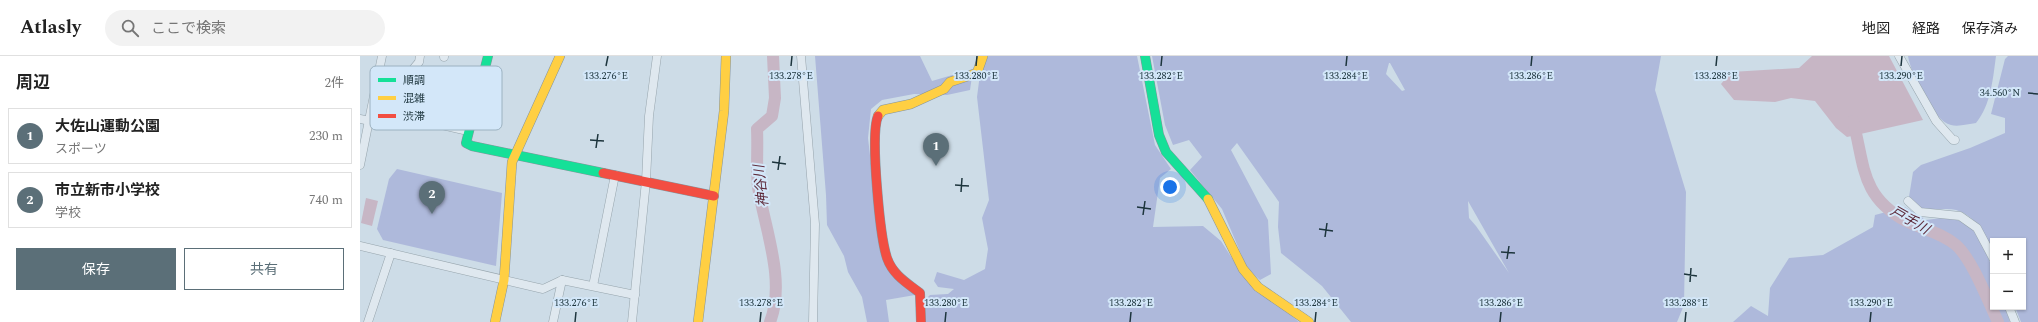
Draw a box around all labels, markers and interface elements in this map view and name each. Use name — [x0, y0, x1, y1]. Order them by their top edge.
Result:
search box — [105, 10, 385, 46]
text: Atlasly — [20, 13, 81, 42]
icon: search — [119, 17, 141, 39]
text: ここで検索 — [151, 17, 226, 40]
text: 地図 — [1862, 18, 1890, 39]
text: 経路 — [1912, 18, 1940, 39]
text: 保存済み — [1962, 18, 2018, 39]
legend — [370, 66, 502, 130]
text: 133.276°E — [584, 68, 628, 84]
text: 133.278°E — [769, 68, 813, 84]
text: 133.280°E — [954, 68, 998, 84]
text: 133.282°E — [1139, 68, 1183, 84]
text: 133.284°E — [1324, 68, 1368, 84]
text: 133.286°E — [1509, 68, 1553, 84]
text: 133.288°E — [1694, 68, 1738, 84]
text: 133.290°E — [1879, 68, 1923, 84]
text: 周辺 — [16, 70, 50, 96]
text: 順調 — [403, 72, 425, 89]
text: 2件 — [324, 73, 344, 93]
text: 34.560°N — [1980, 85, 2020, 101]
text: 混雑 — [403, 90, 425, 107]
text: 渋滞 — [403, 108, 425, 125]
text: 大佐山運動公園 — [55, 115, 160, 138]
text: 1 — [26, 126, 34, 146]
text: 230 m — [309, 126, 343, 146]
pin: 1 — [923, 133, 949, 166]
text: スポーツ — [55, 139, 107, 159]
water label: 神谷川 — [748, 162, 774, 208]
your location — [1160, 177, 1180, 197]
text: 市立新市小学校 — [55, 179, 160, 202]
pin: 2 — [419, 181, 445, 214]
text: 2 — [26, 190, 34, 210]
text: 740 m — [309, 190, 343, 210]
water label: 戸手川 — [1887, 200, 1935, 241]
text: 学校 — [55, 203, 81, 223]
map controls — [1990, 238, 2026, 310]
button: + — [1990, 238, 2026, 274]
button: 保存 — [16, 248, 176, 290]
button: 共有 — [184, 248, 344, 290]
button: − — [1990, 274, 2026, 310]
text: 133.276°E — [554, 295, 598, 311]
text: 133.278°E — [739, 295, 783, 311]
text: 133.280°E — [924, 295, 968, 311]
text: 133.282°E — [1109, 295, 1153, 311]
text: 133.284°E — [1294, 295, 1338, 311]
text: 133.286°E — [1479, 295, 1523, 311]
text: 133.288°E — [1664, 295, 1708, 311]
text: 133.290°E — [1849, 295, 1893, 311]

